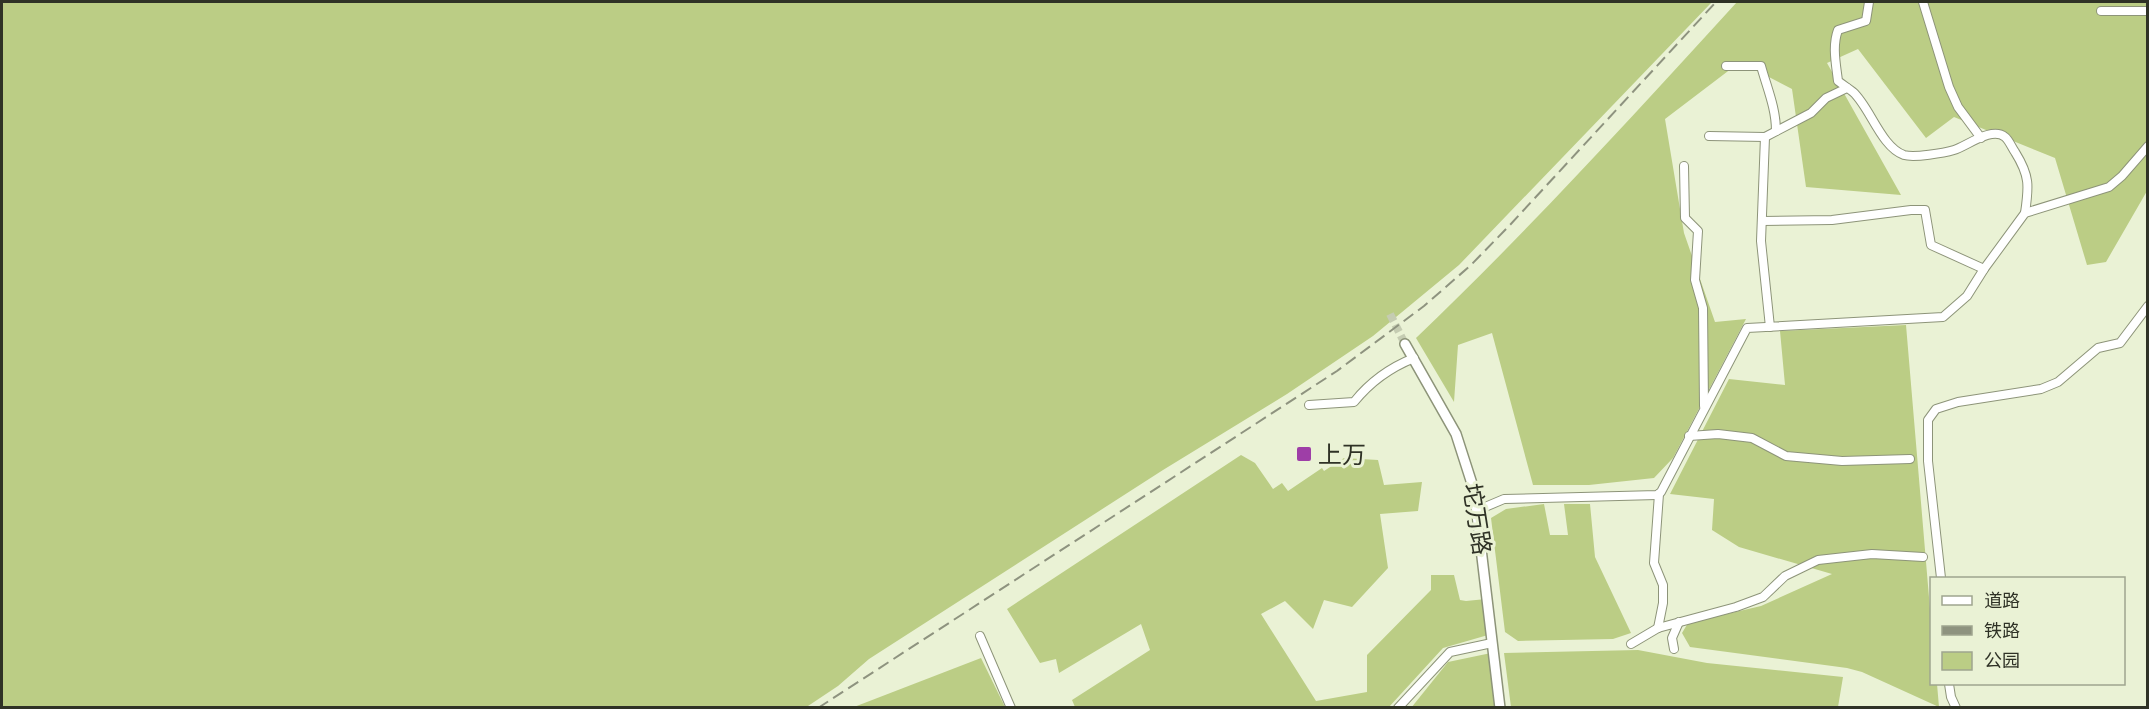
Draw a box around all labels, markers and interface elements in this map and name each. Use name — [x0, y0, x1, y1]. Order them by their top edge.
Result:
place label: 上万 — [1318, 437, 1366, 472]
marker: 上万 — [1295, 445, 1313, 463]
street label: 坨万路 — [1454, 481, 1500, 557]
legend — [1930, 577, 2125, 685]
text: 道路 — [1984, 588, 2020, 614]
text: 铁路 — [1984, 618, 2020, 644]
text: 公园 — [1984, 648, 2020, 674]

